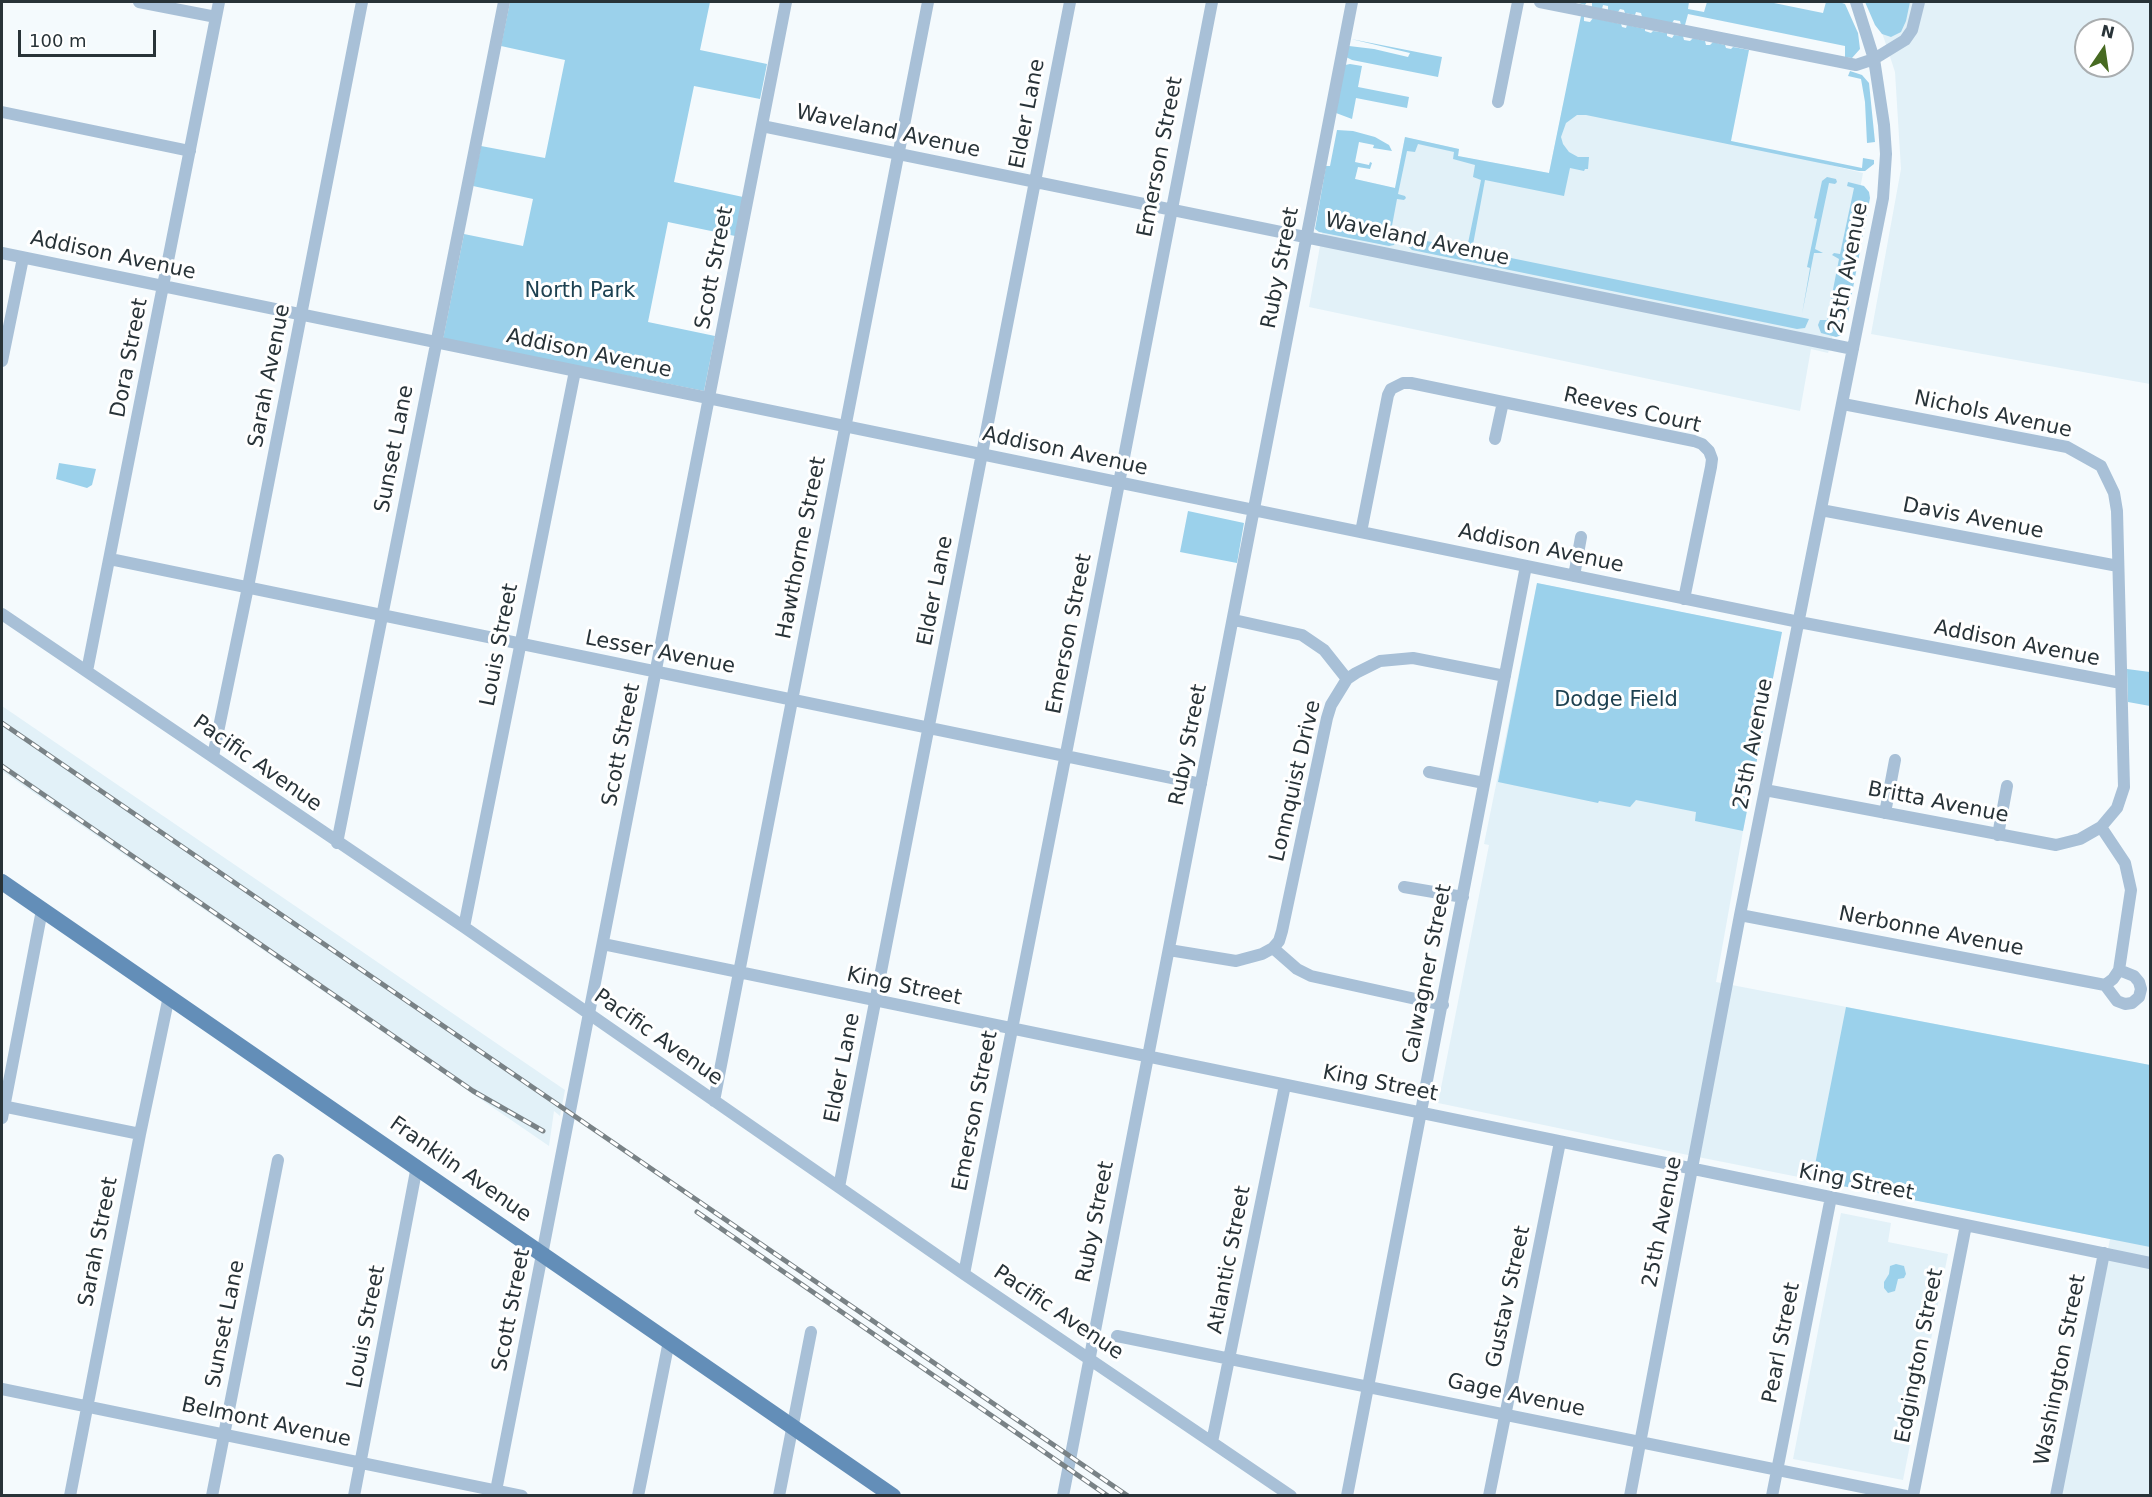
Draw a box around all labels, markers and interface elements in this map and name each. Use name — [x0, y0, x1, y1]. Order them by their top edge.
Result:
scale bar — [21, 18, 159, 56]
north arrow — [2074, 18, 2134, 78]
text: N — [2099, 21, 2116, 43]
text: 100 m — [29, 30, 87, 51]
street label: Elder Lane — [1005, 57, 1051, 171]
street label: Emerson Street — [1133, 75, 1189, 239]
street label: Waveland Avenue — [794, 100, 982, 164]
street label: 25th Avenue — [1824, 200, 1874, 336]
street label: Scott Street — [691, 204, 739, 332]
street label: Ruby Street — [1257, 205, 1305, 331]
street label: Waveland Avenue — [1323, 208, 1511, 272]
street label: Addison Avenue — [28, 226, 198, 286]
park label: North Park — [525, 279, 635, 305]
street label: Dora Street — [106, 296, 154, 420]
street label: Sarah Avenue — [244, 302, 296, 450]
street label: Addison Avenue — [504, 324, 674, 384]
street label: Sunset Lane — [370, 383, 420, 515]
street label: Reeves Court — [1561, 383, 1703, 439]
street label: Nichols Avenue — [1912, 386, 2074, 444]
street label: Addison Avenue — [980, 422, 1150, 482]
street label: Hawthorne Street — [772, 455, 832, 641]
street label: Davis Avenue — [1900, 493, 2046, 545]
street label: Addison Avenue — [1456, 519, 1626, 579]
street label: Elder Lane — [913, 534, 959, 648]
street label: Emerson Street — [1042, 552, 1098, 716]
street label: Louis Street — [476, 581, 524, 709]
street label: Addison Avenue — [1932, 616, 2102, 672]
street label: Lesser Avenue — [583, 626, 737, 680]
street label: 25th Avenue — [1729, 676, 1779, 812]
street label: Scott Street — [598, 681, 646, 809]
street label: Ruby Street — [1165, 682, 1213, 808]
park label: Dodge Field — [1554, 688, 1678, 714]
street label: Lonnquist Drive — [1265, 698, 1327, 864]
street label: Pacific Avenue — [188, 710, 326, 818]
street label: Britta Avenue — [1865, 777, 2011, 829]
street label: Calwagner Street — [1398, 882, 1458, 1066]
street label: Nerbonne Avenue — [1836, 902, 2026, 962]
street label: King Street — [844, 963, 964, 1011]
street label: Pacific Avenue — [589, 984, 727, 1092]
street label: Elder Lane — [820, 1011, 866, 1125]
street label: Emerson Street — [948, 1029, 1004, 1193]
street label: King Street — [1320, 1060, 1440, 1108]
street label: Franklin Avenue — [384, 1112, 536, 1228]
street label: 25th Avenue — [1638, 1154, 1688, 1290]
street label: Ruby Street — [1072, 1159, 1120, 1285]
street label: King Street — [1796, 1159, 1916, 1207]
street label: Sarah Street — [74, 1175, 124, 1309]
street label: Atlantic Street — [1203, 1184, 1257, 1336]
street label: Gustav Street — [1482, 1224, 1536, 1370]
street label: Scott Street — [488, 1246, 536, 1374]
street label: Sunset Lane — [201, 1258, 251, 1390]
street label: Pacific Avenue — [988, 1260, 1128, 1366]
street label: Louis Street — [343, 1263, 391, 1391]
street label: Edgington Street — [1891, 1267, 1949, 1445]
street label: Washington Street — [2030, 1272, 2092, 1468]
street label: Pearl Street — [1758, 1280, 1806, 1406]
street label: Gage Avenue — [1445, 1369, 1587, 1423]
street label: Belmont Avenue — [179, 1393, 353, 1453]

